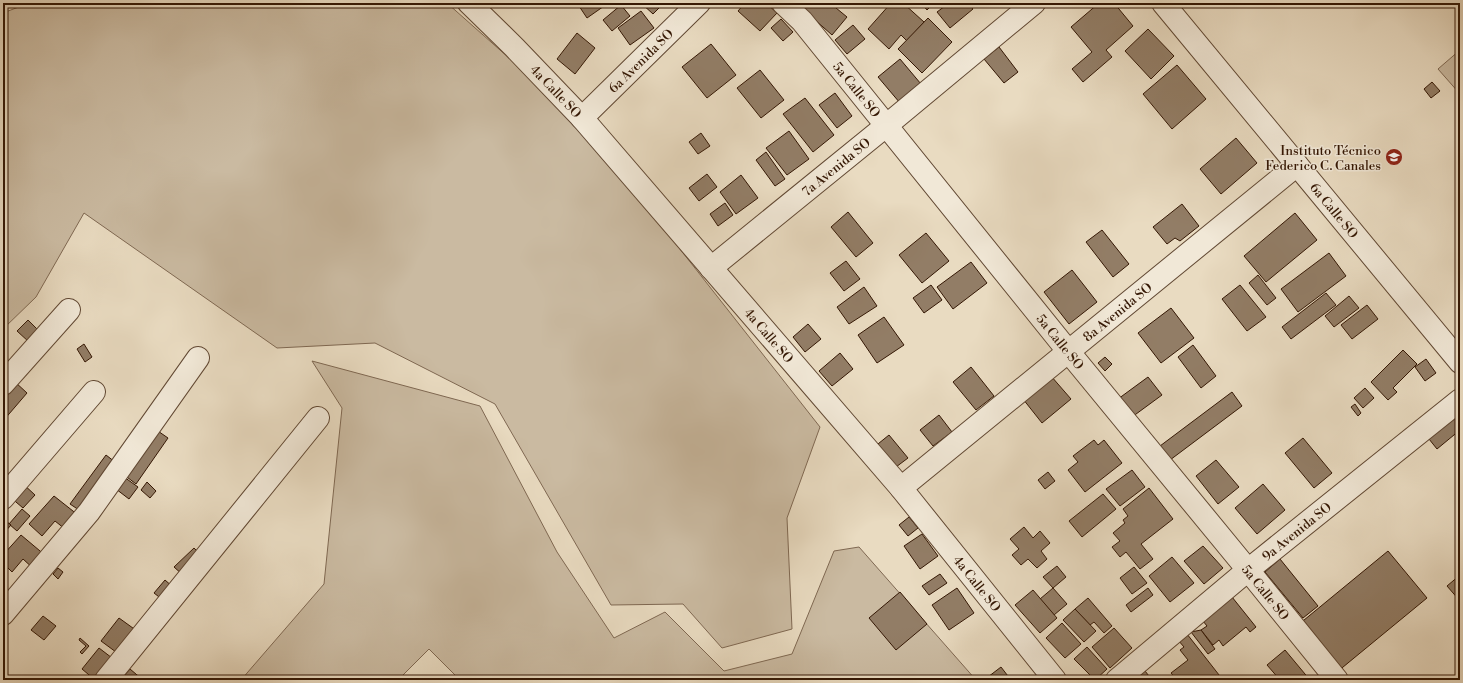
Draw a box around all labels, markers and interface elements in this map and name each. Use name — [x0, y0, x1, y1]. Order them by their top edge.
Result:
street label: 6a Avenida SO — [605, 26, 677, 97]
street label: 5a Calle SO — [829, 59, 883, 121]
street label: 4a Calle SO — [527, 62, 585, 122]
street label: 7a Avenida SO — [799, 135, 874, 200]
place label: Instituto Técnico Federico C. Canales — [1265, 143, 1381, 174]
school or university icon: Instituto Técnico Federico C. Canales — [1384, 147, 1404, 167]
street label: 6a Calle SO — [1306, 180, 1361, 242]
street label: 8a Avenida SO — [1080, 279, 1156, 345]
street label: 4a Calle SO — [741, 305, 796, 366]
street label: 5a Calle SO — [1033, 311, 1087, 373]
street label: 9a Avenida SO — [1259, 499, 1335, 565]
street label: 4a Calle SO — [949, 553, 1004, 615]
street label: 5a Calle SO — [1238, 562, 1292, 624]

